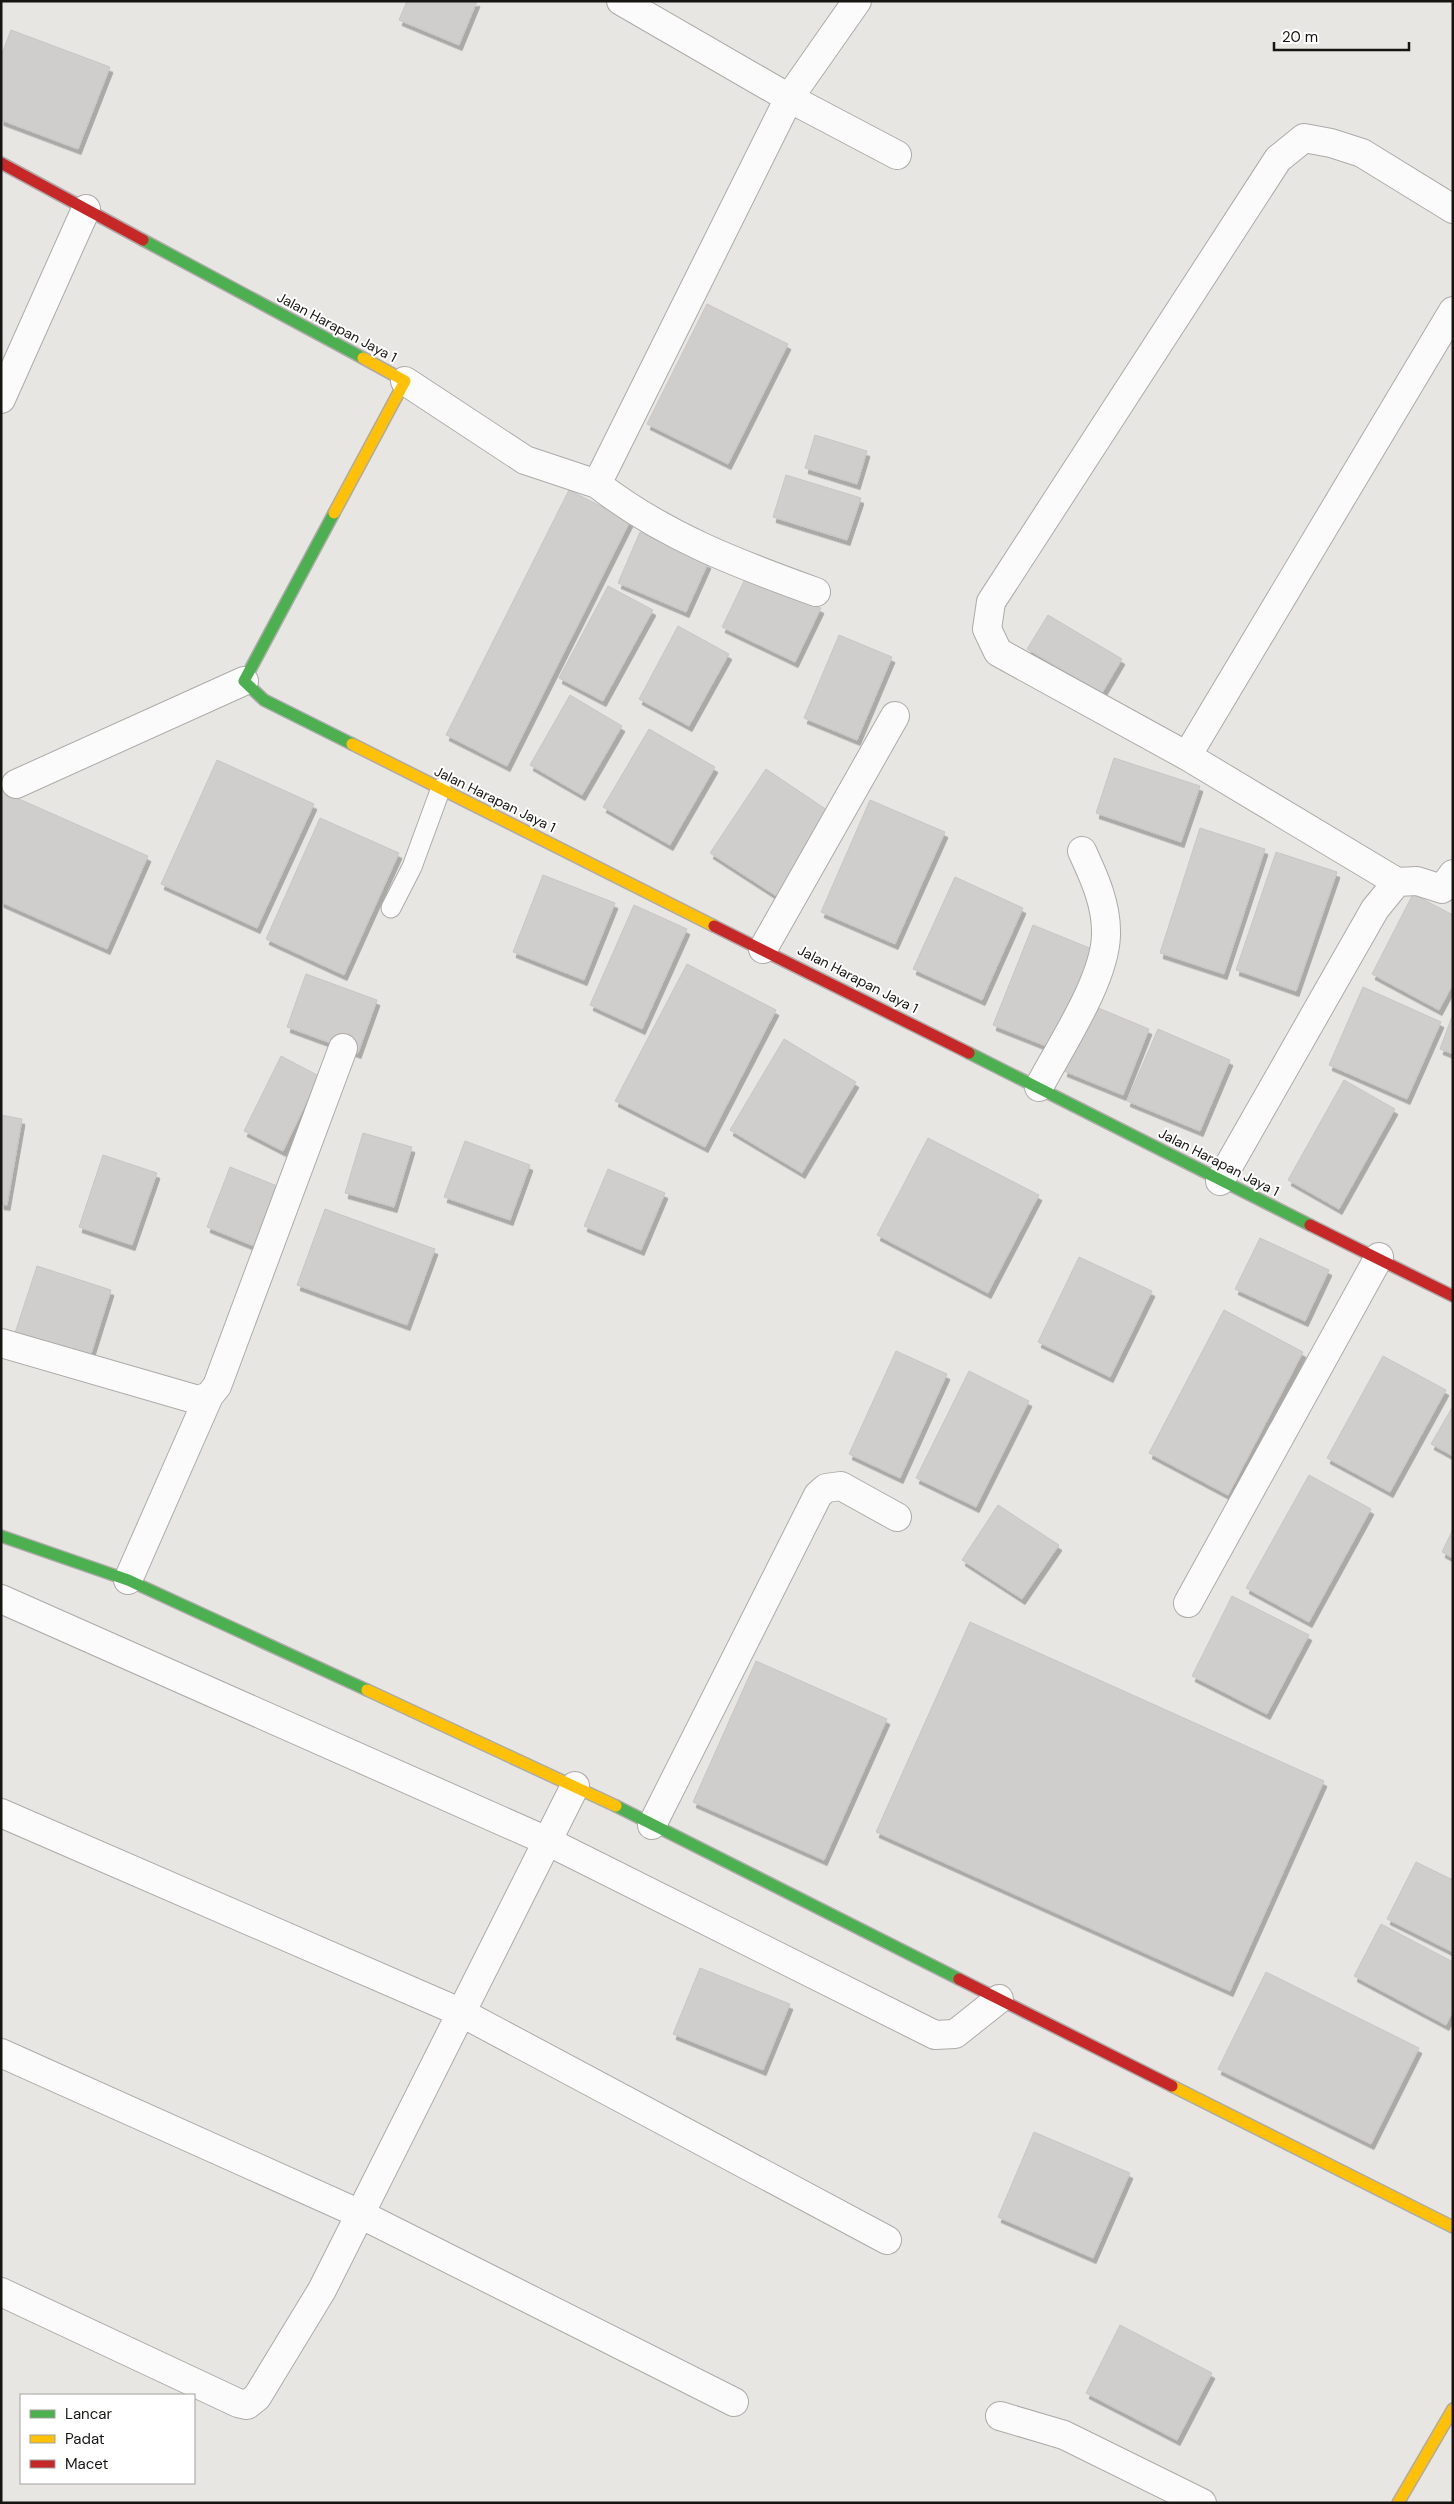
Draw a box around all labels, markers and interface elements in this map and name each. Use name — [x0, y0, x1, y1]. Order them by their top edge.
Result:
scale bar — [1274, 20, 1409, 52]
text: 20 m — [1282, 27, 1318, 47]
street label: Jalan Harapan Jaya 1 — [274, 288, 400, 366]
street label: Jalan Harapan Jaya 1 — [431, 762, 559, 836]
street label: Jalan Harapan Jaya 1 — [795, 941, 921, 1017]
street label: Jalan Harapan Jaya 1 — [1156, 1124, 1282, 1200]
legend — [20, 2394, 195, 2484]
text: Lancar — [65, 2404, 112, 2424]
text: Padat — [65, 2429, 105, 2449]
text: Macet — [65, 2454, 109, 2474]

